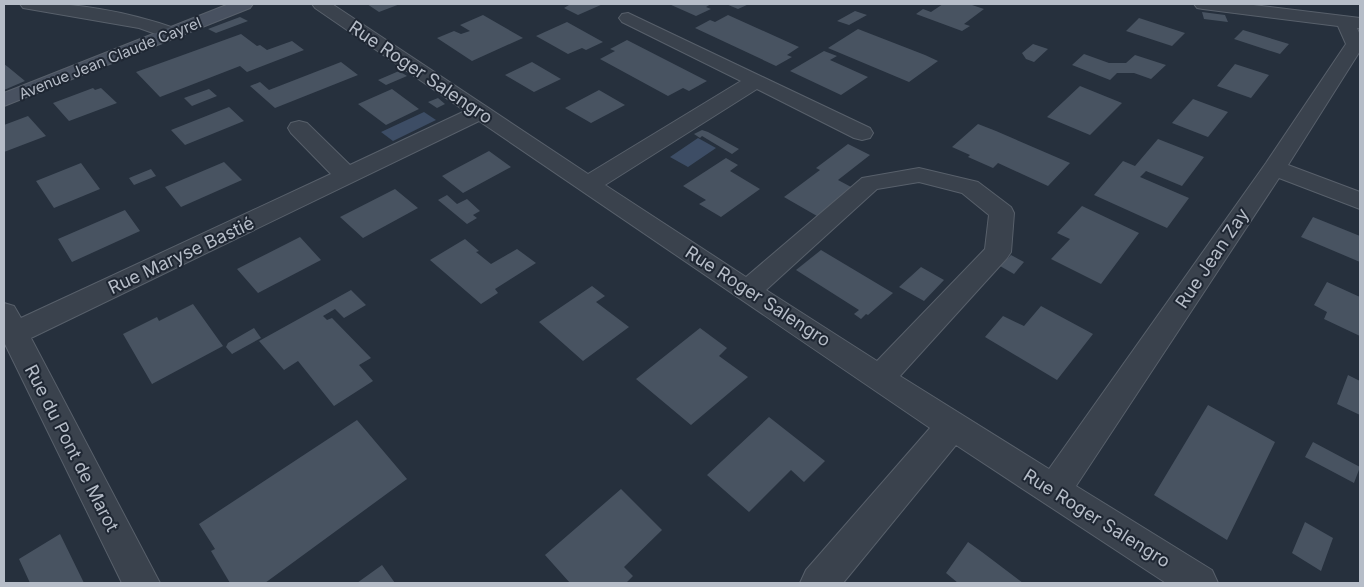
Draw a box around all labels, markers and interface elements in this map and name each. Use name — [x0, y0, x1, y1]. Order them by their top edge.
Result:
street label: Avenue Jean Claude Cayrel — [16, 13, 204, 103]
street label: Rue Roger Salengro — [345, 16, 497, 128]
street label: Rue Jean Zay — [1171, 204, 1253, 312]
street label: Rue Maryse Bastié — [105, 212, 257, 298]
street label: Rue Roger Salengro — [682, 241, 834, 351]
street label: Rue du Pont de Marot — [21, 361, 123, 535]
street label: Rue Roger Salengro — [1020, 464, 1174, 572]

